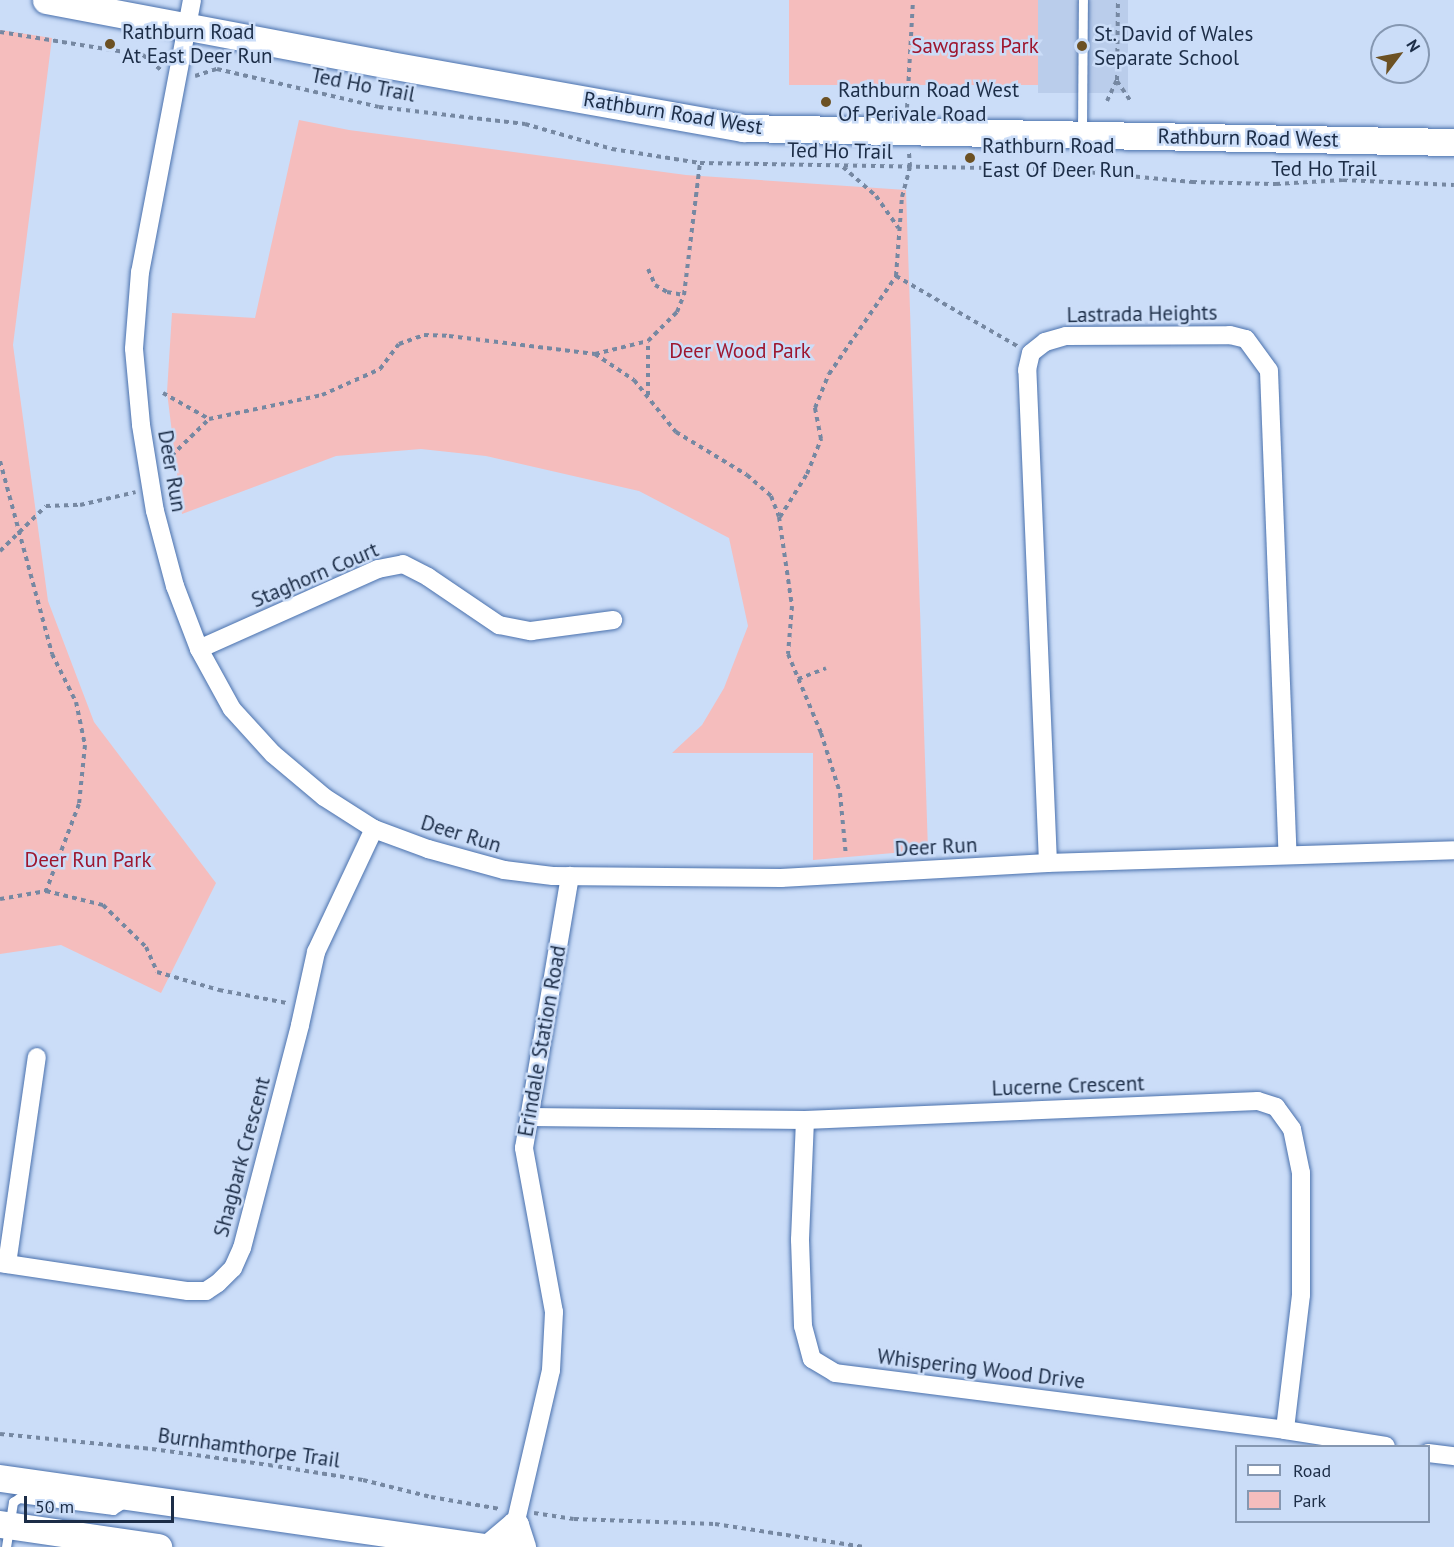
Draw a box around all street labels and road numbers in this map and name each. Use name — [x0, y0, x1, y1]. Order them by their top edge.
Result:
street label: Ted Ho Trail — [308, 62, 418, 108]
street label: Rathburn Road West — [581, 86, 765, 140]
street label: Rathburn Road West — [1157, 124, 1339, 152]
street label: Ted Ho Trail — [787, 137, 893, 165]
street label: Ted Ho Trail — [1271, 156, 1377, 182]
street label: Lastrada Heights — [1066, 300, 1218, 328]
street label: Deer Run — [152, 428, 192, 514]
street label: Staghorn Court — [248, 537, 382, 613]
street label: Deer Run — [418, 810, 504, 858]
street label: Deer Run — [894, 832, 978, 862]
street label: Erindale Station Road — [513, 943, 571, 1139]
street label: Lucerne Crescent — [991, 1071, 1145, 1101]
street label: Shagbark Crescent — [208, 1074, 276, 1240]
street label: Whispering Wood Drive — [875, 1344, 1087, 1394]
street label: Burnhamthorpe Trail — [156, 1423, 342, 1473]

